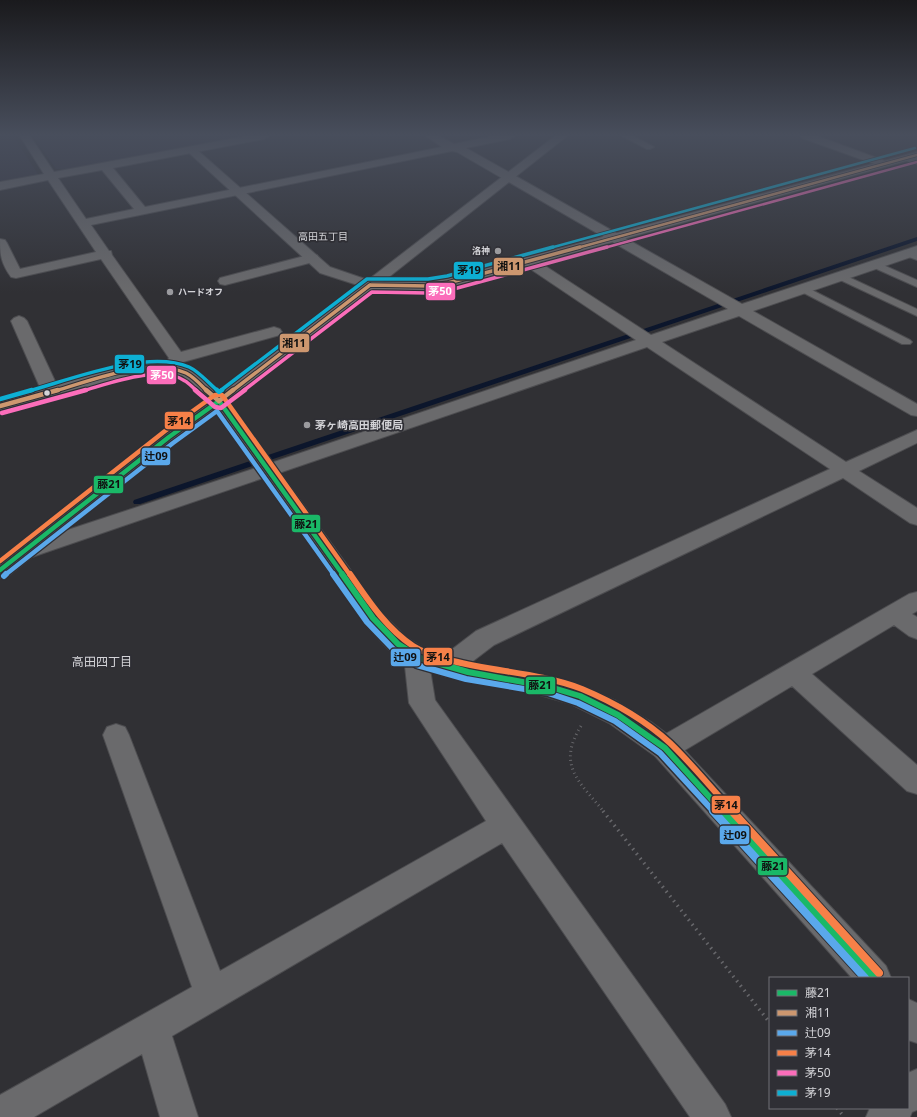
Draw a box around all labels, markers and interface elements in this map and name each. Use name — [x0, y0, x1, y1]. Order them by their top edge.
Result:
district label: 高田五丁目 — [298, 229, 348, 243]
place label: 洛神 — [472, 244, 490, 257]
marker: 洛神 — [493, 246, 503, 256]
line badge: 湘11 — [493, 257, 524, 276]
text: 湘11 — [497, 258, 521, 273]
line badge: 茅19 — [453, 261, 484, 280]
text: 茅19 — [457, 262, 481, 277]
line badge: 茅50 — [425, 282, 456, 301]
text: 茅50 — [428, 283, 452, 298]
place label: ハードオフ — [178, 285, 223, 298]
marker: ハードオフ — [165, 287, 175, 297]
line badge: 湘11 — [279, 333, 310, 353]
text: 湘11 — [282, 335, 306, 350]
line badge: 茅19 — [114, 354, 145, 374]
text: 茅19 — [118, 356, 142, 371]
line badge: 茅50 — [146, 365, 177, 385]
text: 茅50 — [150, 367, 174, 382]
unlabelled marker — [42, 388, 52, 398]
line badge: 茅14 — [164, 411, 194, 430]
text: 茅14 — [167, 413, 191, 428]
place label: 茅ヶ崎高田郵便局 — [315, 417, 403, 432]
marker: 茅ヶ崎高田郵便局 — [302, 420, 312, 430]
line badge: 辻09 — [141, 447, 171, 466]
text: 辻09 — [144, 448, 168, 463]
line badge: 藤21 — [93, 475, 124, 494]
text: 藤21 — [97, 476, 121, 491]
line badge: 藤21 — [291, 514, 321, 533]
text: 藤21 — [294, 516, 318, 531]
line badge: 茅14 — [423, 647, 453, 666]
line badge: 辻09 — [390, 648, 421, 667]
text: 辻09 — [393, 649, 417, 664]
text: 茅14 — [426, 649, 450, 664]
district label: 高田四丁目 — [72, 653, 132, 670]
line badge: 藤21 — [525, 676, 556, 695]
text: 藤21 — [528, 677, 552, 692]
line badge: 茅14 — [711, 795, 741, 814]
text: 茅14 — [714, 797, 738, 812]
line badge: 辻09 — [719, 825, 750, 845]
text: 辻09 — [723, 827, 747, 842]
line badge: 藤21 — [757, 857, 788, 876]
text: 藤21 — [761, 858, 785, 873]
legend — [769, 977, 909, 1109]
text: 藤21 — [805, 984, 831, 1001]
text: 湘11 — [805, 1004, 831, 1021]
text: 辻09 — [805, 1024, 831, 1041]
text: 茅14 — [805, 1044, 831, 1061]
text: 茅50 — [805, 1064, 831, 1081]
text: 茅19 — [805, 1084, 831, 1101]

